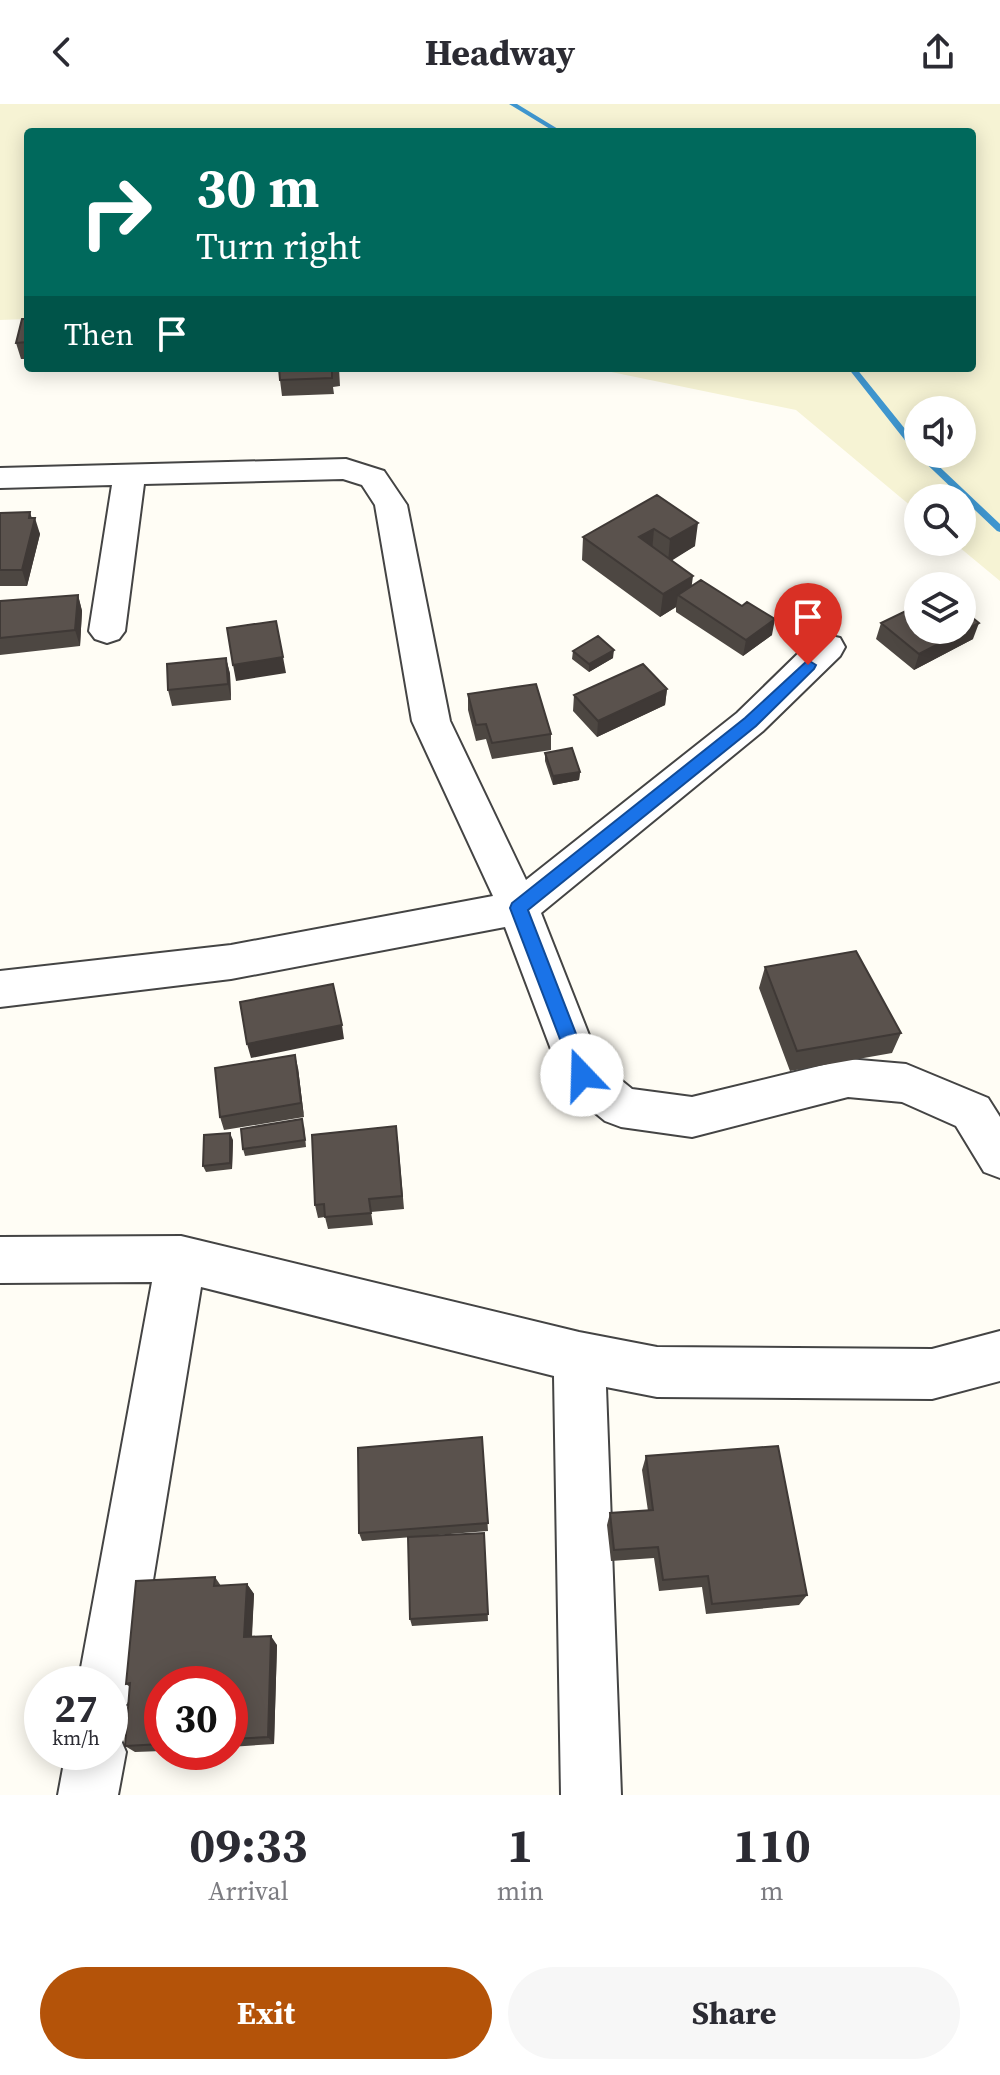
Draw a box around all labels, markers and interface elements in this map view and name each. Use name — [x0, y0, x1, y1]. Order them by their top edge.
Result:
text: Headway — [425, 28, 575, 77]
icon: back — [40, 30, 84, 74]
icon: share — [916, 30, 960, 74]
text: 30 m — [196, 149, 319, 226]
icon: right — [64, 160, 168, 264]
text: Turn right — [196, 222, 361, 271]
icon: arrive — [150, 312, 194, 356]
text: Then — [64, 314, 134, 355]
map controls — [904, 396, 976, 644]
button: sound — [904, 396, 976, 468]
button: search — [904, 484, 976, 556]
button: layers — [904, 572, 976, 644]
pin — [774, 583, 842, 665]
icon: arrive — [786, 595, 830, 639]
position arrow — [540, 1033, 624, 1117]
speed limit sign: 30 — [144, 1666, 248, 1770]
text: 27 — [54, 1681, 98, 1735]
text: km/h — [52, 1724, 100, 1752]
text: 09:33 — [189, 1812, 308, 1878]
text: 1 — [507, 1812, 533, 1878]
text: 110 — [733, 1812, 811, 1878]
text: Arrival — [208, 1873, 289, 1909]
text: min — [497, 1873, 544, 1909]
text: m — [760, 1873, 784, 1909]
button: Exit — [40, 1967, 492, 2059]
button: Share — [508, 1967, 960, 2059]

